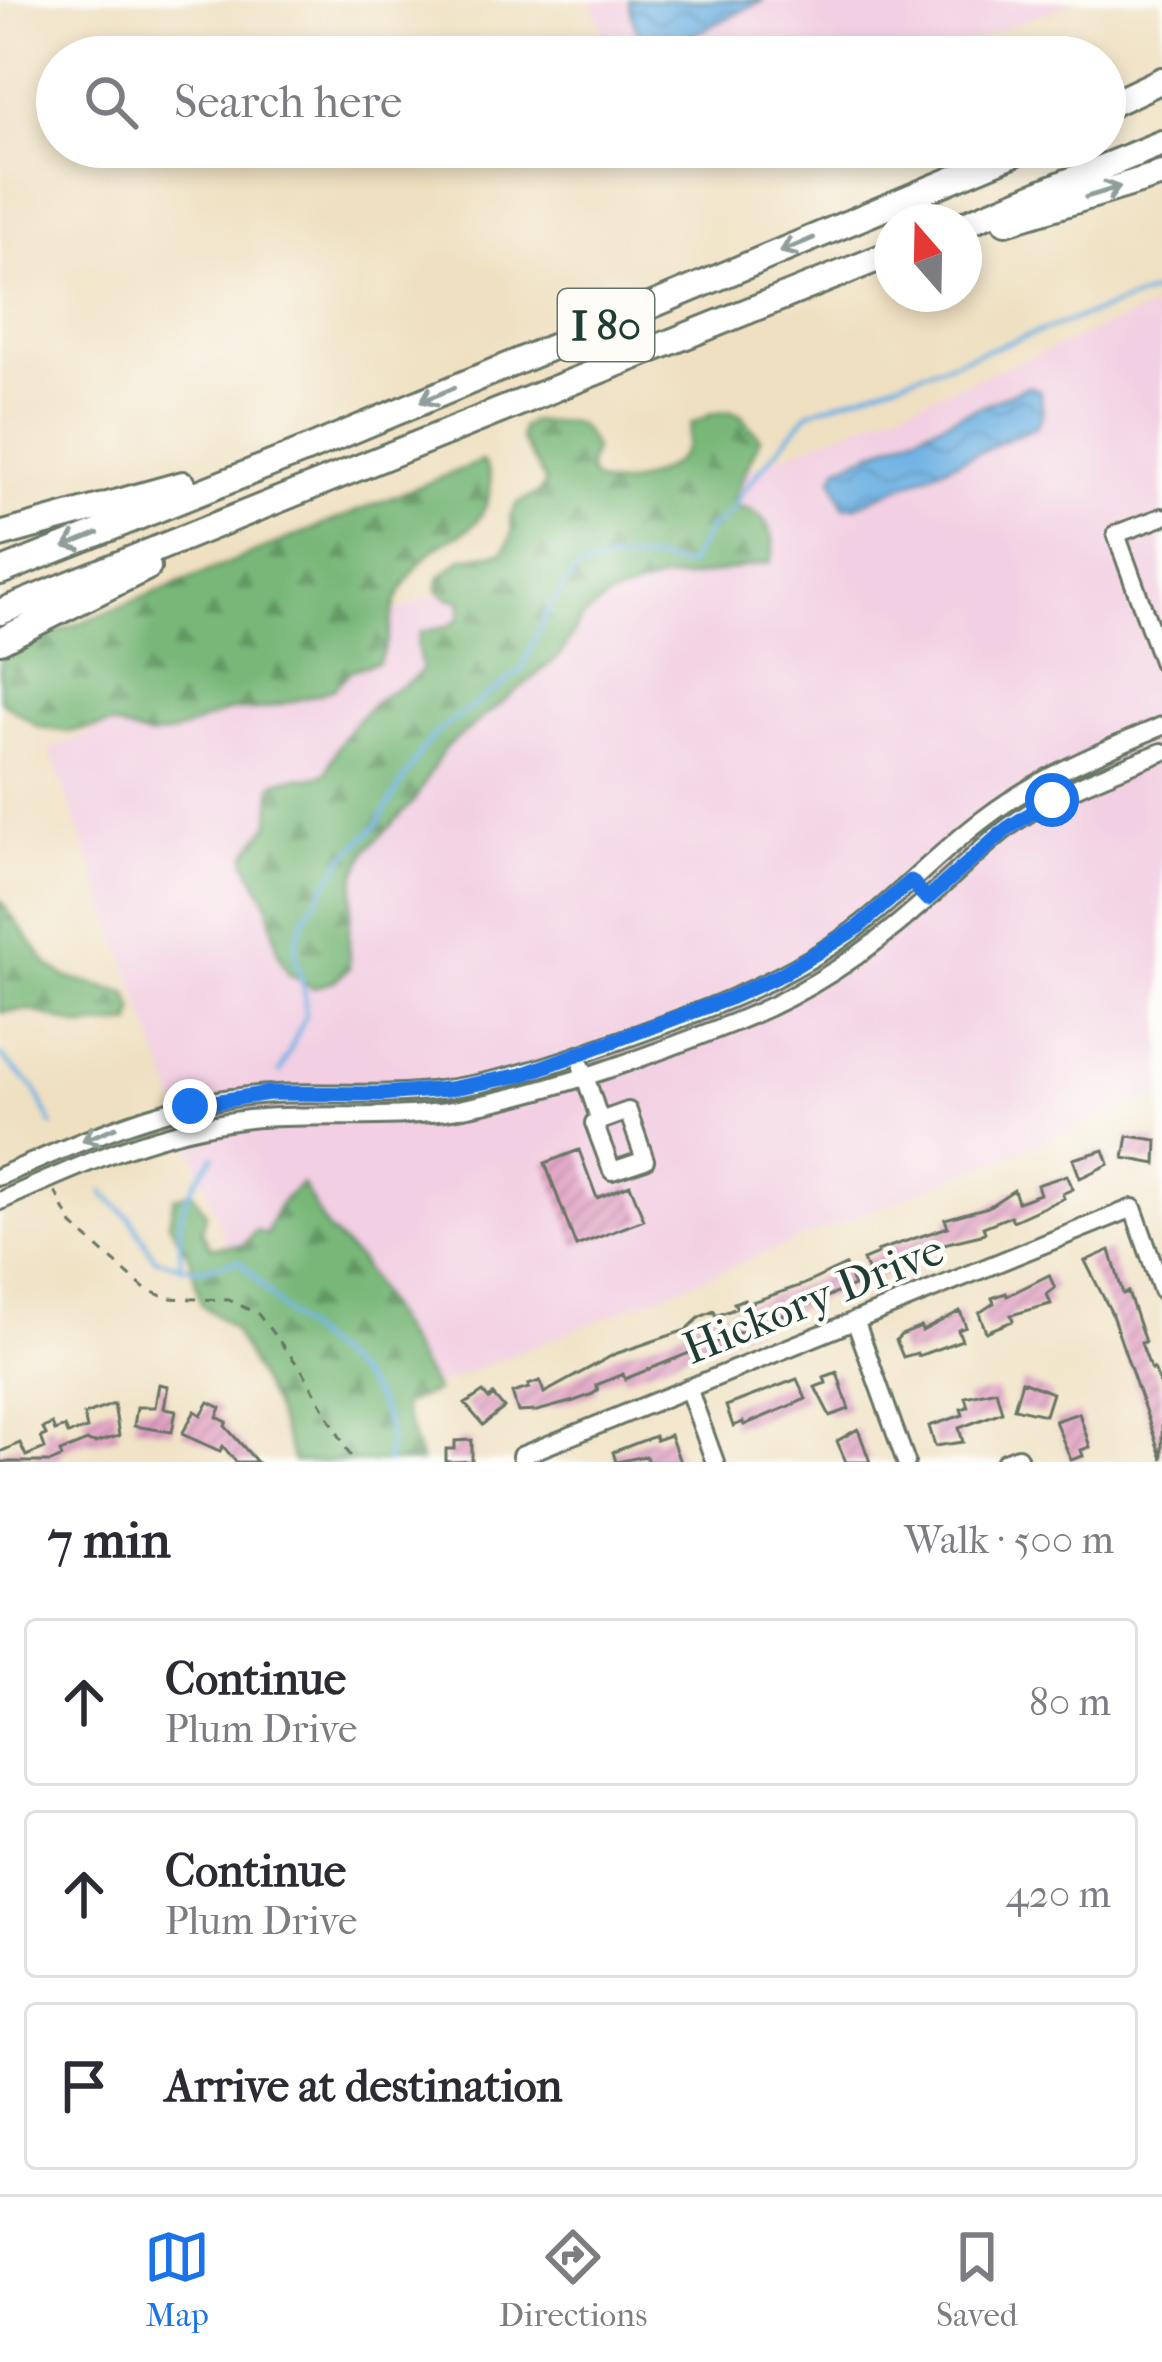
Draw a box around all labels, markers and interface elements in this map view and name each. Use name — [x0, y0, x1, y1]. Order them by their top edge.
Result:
search box — [36, 36, 1126, 168]
icon: search — [78, 69, 144, 135]
text: Search here — [174, 76, 402, 129]
one-way arrow — [1083, 180, 1121, 202]
north arrow — [874, 204, 982, 312]
one-way arrow — [780, 235, 816, 257]
road number: I 80 — [558, 289, 654, 361]
one-way arrow — [420, 386, 457, 407]
one-way arrow — [63, 530, 100, 552]
route start — [1025, 773, 1079, 827]
route end — [163, 1079, 217, 1133]
one-way arrow — [81, 1125, 117, 1147]
street label: Hickory Drive — [676, 1223, 951, 1376]
text: 7 min — [48, 1510, 171, 1570]
text: Walk · 500 m — [904, 1517, 1114, 1563]
text: Continue — [165, 1653, 346, 1706]
icon: ahead — [51, 1669, 117, 1735]
text: 80 m — [1029, 1679, 1111, 1725]
text: Plum Drive — [165, 1706, 357, 1752]
text: Continue — [165, 1845, 346, 1898]
icon: ahead — [51, 1861, 117, 1927]
text: 420 m — [1006, 1871, 1111, 1917]
text: Plum Drive — [165, 1898, 357, 1944]
icon: arrive — [51, 2053, 117, 2119]
text: Arrive at destination — [165, 2060, 562, 2113]
tab: Map — [144, 2224, 210, 2335]
tab: Directions — [499, 2224, 647, 2335]
tab: Saved — [936, 2224, 1018, 2335]

